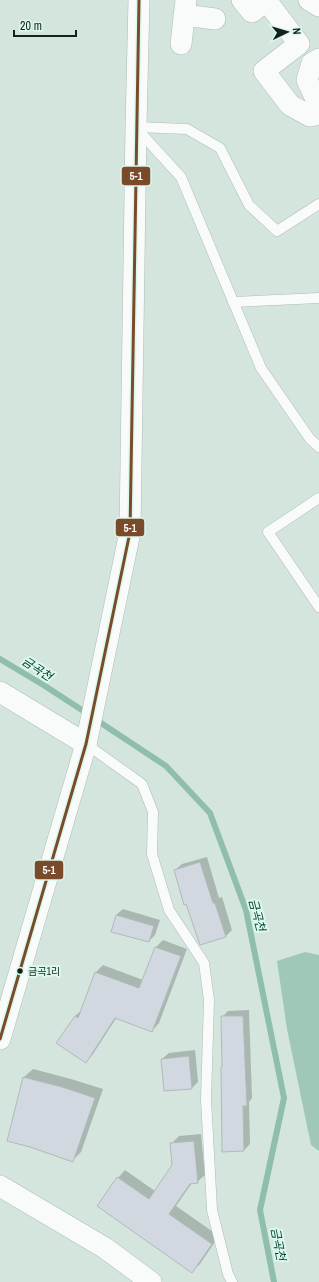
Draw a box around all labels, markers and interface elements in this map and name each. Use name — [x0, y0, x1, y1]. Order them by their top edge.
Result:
scale bar — [14, 12, 76, 38]
north arrow — [267, 12, 307, 52]
text: 20 m — [20, 18, 42, 34]
text: N — [290, 27, 304, 35]
line badge: 5-1 — [121, 166, 151, 186]
text: 5-1 — [129, 169, 143, 183]
line badge: 5-1 — [115, 518, 145, 537]
text: 5-1 — [123, 521, 137, 535]
water label: 금곡천 — [19, 653, 57, 686]
line badge: 5-1 — [34, 860, 64, 880]
text: 5-1 — [42, 863, 56, 877]
water label: 금곡천 — [245, 897, 270, 935]
place label: 금곡1리 — [28, 965, 60, 978]
marker: 금곡1리 — [15, 966, 25, 976]
water label: 금곡천 — [267, 1226, 289, 1264]

